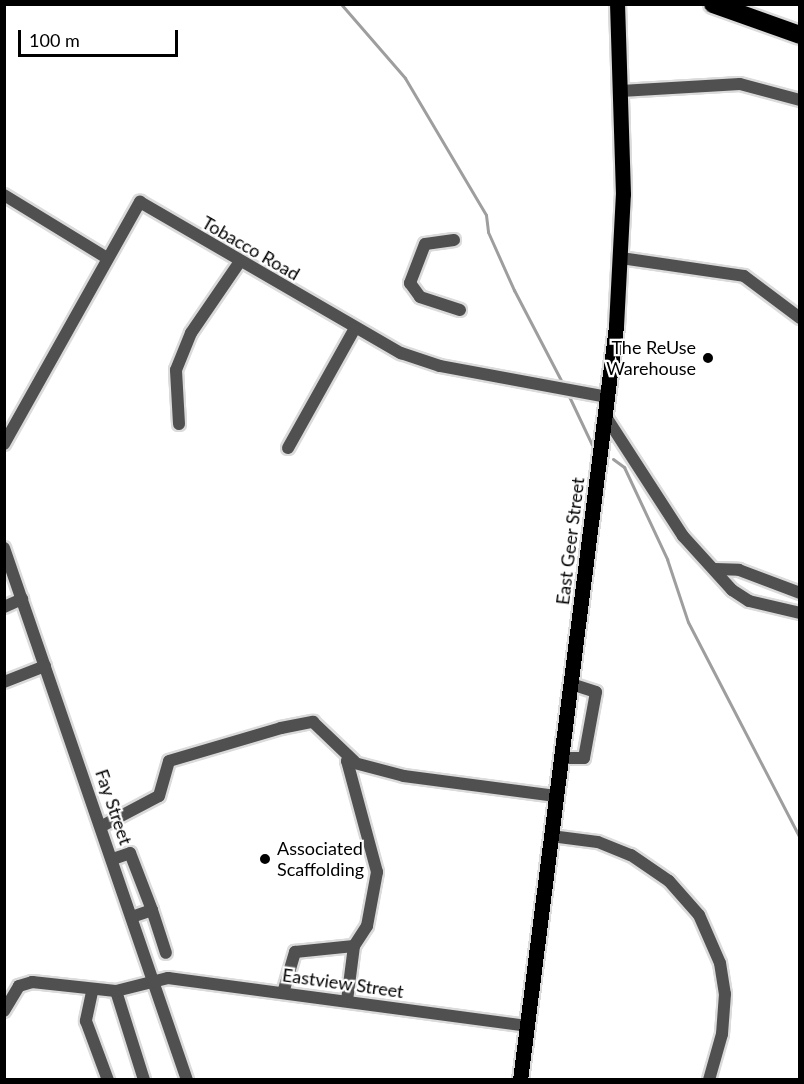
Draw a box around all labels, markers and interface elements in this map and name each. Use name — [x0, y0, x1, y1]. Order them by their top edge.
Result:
scale bar — [21, 18, 182, 56]
text: 100 m — [29, 29, 80, 51]
street label: Tobacco Road — [198, 211, 304, 285]
place label: The ReUse Warehouse — [606, 337, 696, 380]
marker: The ReUse Warehouse — [701, 351, 715, 365]
street label: East Geer Street — [551, 476, 589, 606]
street label: Fay Street — [91, 766, 137, 848]
place label: Associated Scaffolding — [277, 838, 364, 880]
marker: Associated Scaffolding — [258, 852, 272, 866]
street label: Eastview Street — [281, 964, 405, 1002]

